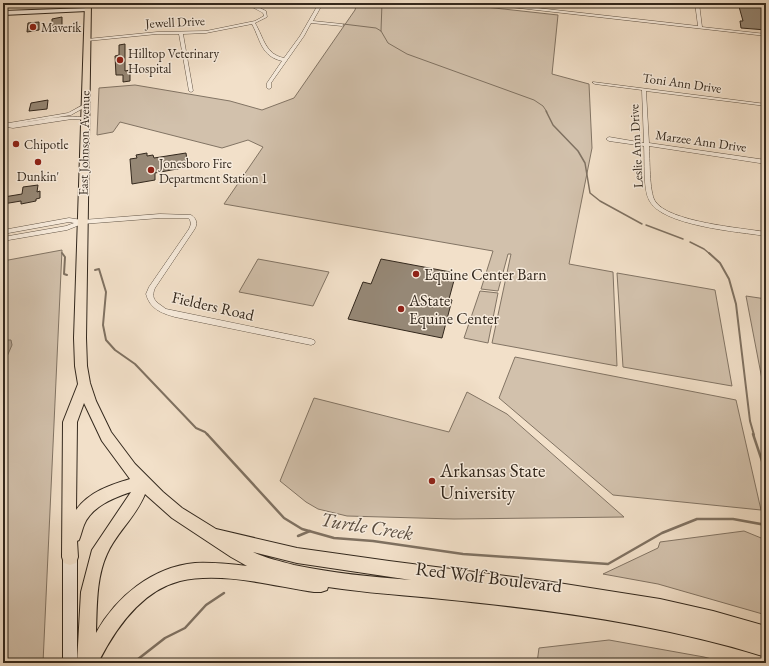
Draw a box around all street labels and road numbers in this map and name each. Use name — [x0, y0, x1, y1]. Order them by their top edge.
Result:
street label: Jewell Drive — [144, 12, 205, 32]
street label: Toni Ann Drive — [641, 69, 723, 97]
street label: East Johnson Avenue — [75, 91, 93, 195]
street label: Leslie Ann Drive — [625, 104, 647, 188]
street label: Marzee Ann Drive — [654, 126, 748, 156]
street label: Fielders Road — [170, 286, 257, 326]
street label: Red Wolf Boulevard — [414, 556, 564, 598]

